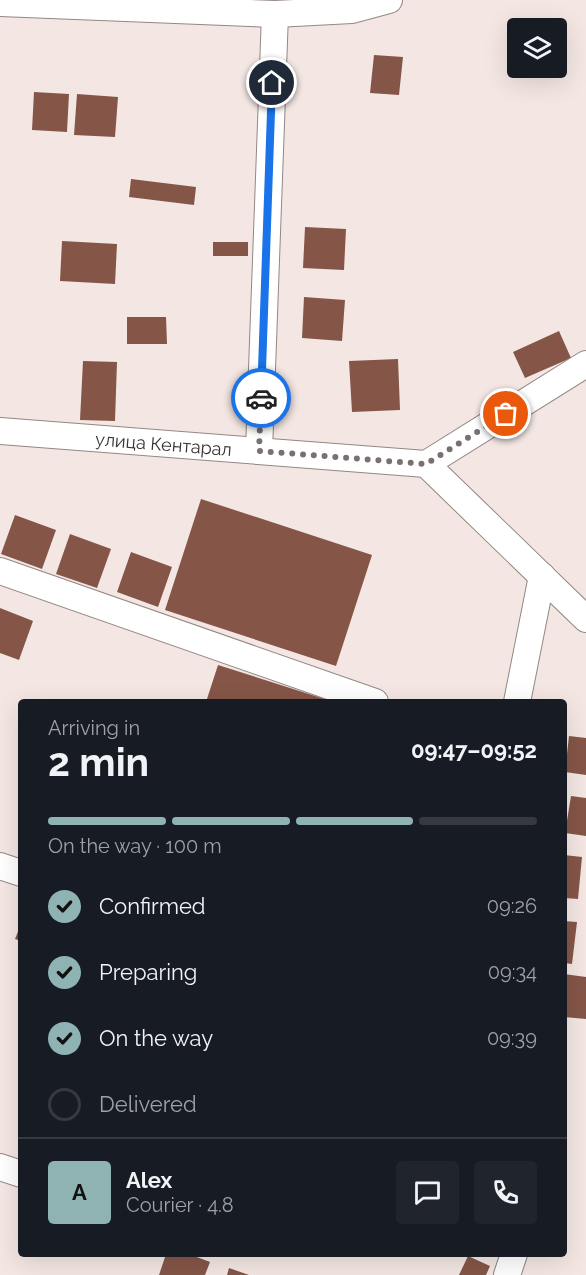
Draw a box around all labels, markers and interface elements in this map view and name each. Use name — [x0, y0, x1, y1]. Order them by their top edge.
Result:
map controls — [507, 18, 567, 78]
button: layers — [507, 18, 567, 78]
pin — [246, 57, 297, 108]
icon: home — [255, 66, 288, 99]
courier — [231, 368, 291, 428]
icon: car — [245, 382, 278, 415]
pin — [480, 388, 531, 439]
icon: bag — [489, 397, 522, 430]
street label: улица Кентарал — [94, 428, 233, 459]
text: Arriving in — [48, 716, 140, 740]
text: 09:47–09:52 — [411, 737, 537, 763]
text: 2 min — [48, 739, 149, 785]
text: On the way · 100 m — [48, 834, 222, 858]
icon: check — [48, 890, 81, 923]
text: Confirmed — [99, 893, 206, 919]
text: 09:26 — [487, 894, 537, 918]
icon: check — [48, 956, 81, 989]
text: Preparing — [99, 959, 197, 985]
text: 09:34 — [488, 960, 537, 984]
icon: check — [48, 1022, 81, 1055]
text: On the way — [99, 1025, 213, 1051]
text: 09:39 — [487, 1026, 537, 1050]
text: Delivered — [99, 1091, 197, 1117]
button: chat — [396, 1161, 459, 1224]
button: phone — [474, 1161, 537, 1224]
text: Alex — [126, 1167, 172, 1193]
text: A — [72, 1179, 87, 1205]
text: Courier · 4.8 — [126, 1193, 234, 1217]

